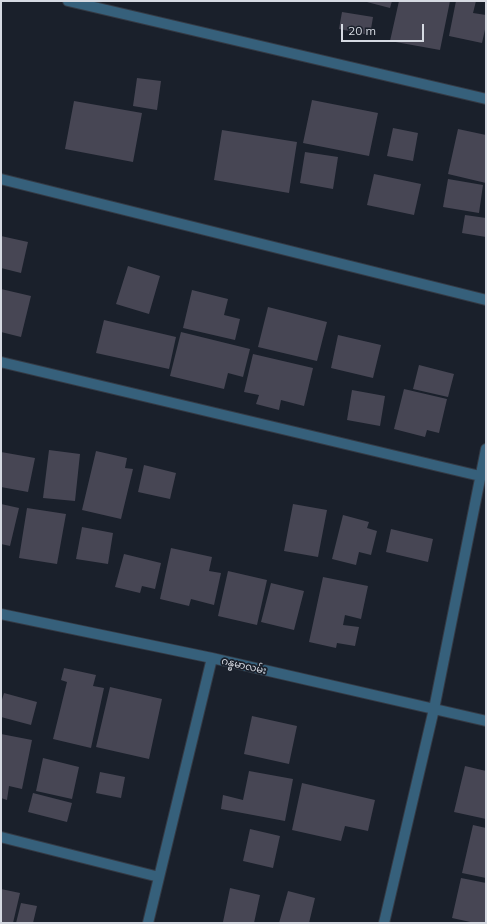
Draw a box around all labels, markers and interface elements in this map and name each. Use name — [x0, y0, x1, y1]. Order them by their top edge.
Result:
scale bar — [343, 16, 426, 42]
text: 20 m — [348, 23, 376, 38]
street label: ဂန္ဓမာလမ်း — [220, 655, 268, 677]

